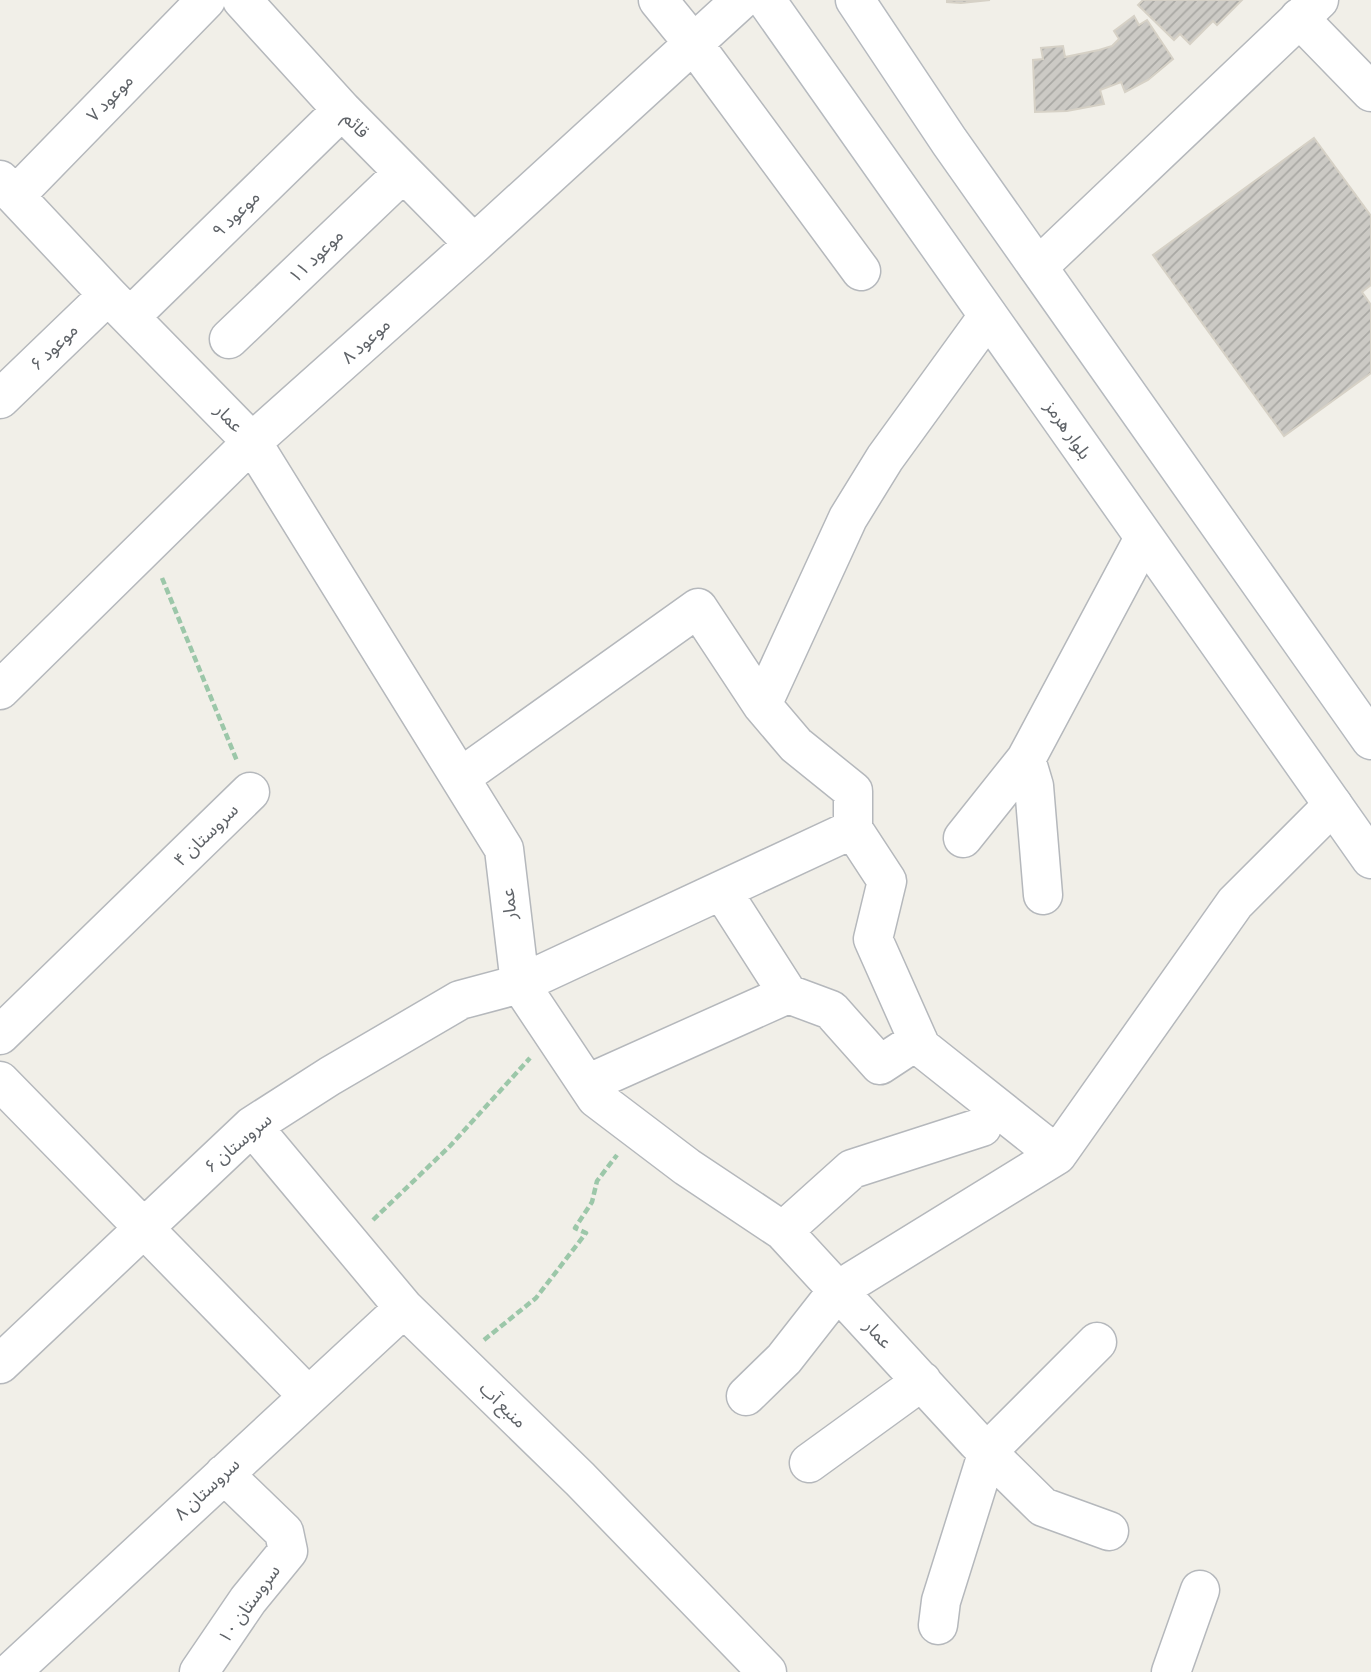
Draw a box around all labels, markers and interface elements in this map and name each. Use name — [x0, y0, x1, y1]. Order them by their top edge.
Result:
street label: موعود ۷ — [81, 69, 138, 126]
street label: قائم — [337, 107, 374, 144]
street label: موعود ۹ — [207, 185, 264, 242]
street label: موعود ۱۱ — [283, 224, 348, 288]
street label: موعود ۸ — [336, 313, 395, 369]
street label: موعود ۶ — [25, 318, 82, 375]
street label: بلوار هرمز — [1039, 395, 1097, 464]
street label: عمار — [210, 398, 249, 437]
street label: سروستان ۴ — [168, 798, 243, 871]
street label: عمار — [495, 887, 522, 922]
street label: سروستان ۶ — [199, 1108, 276, 1178]
street label: عمار — [859, 1314, 897, 1353]
street label: منبع آب — [473, 1377, 532, 1435]
street label: سروستان ۸ — [169, 1452, 244, 1525]
street label: سروستان ۱۰ — [212, 1560, 285, 1648]

